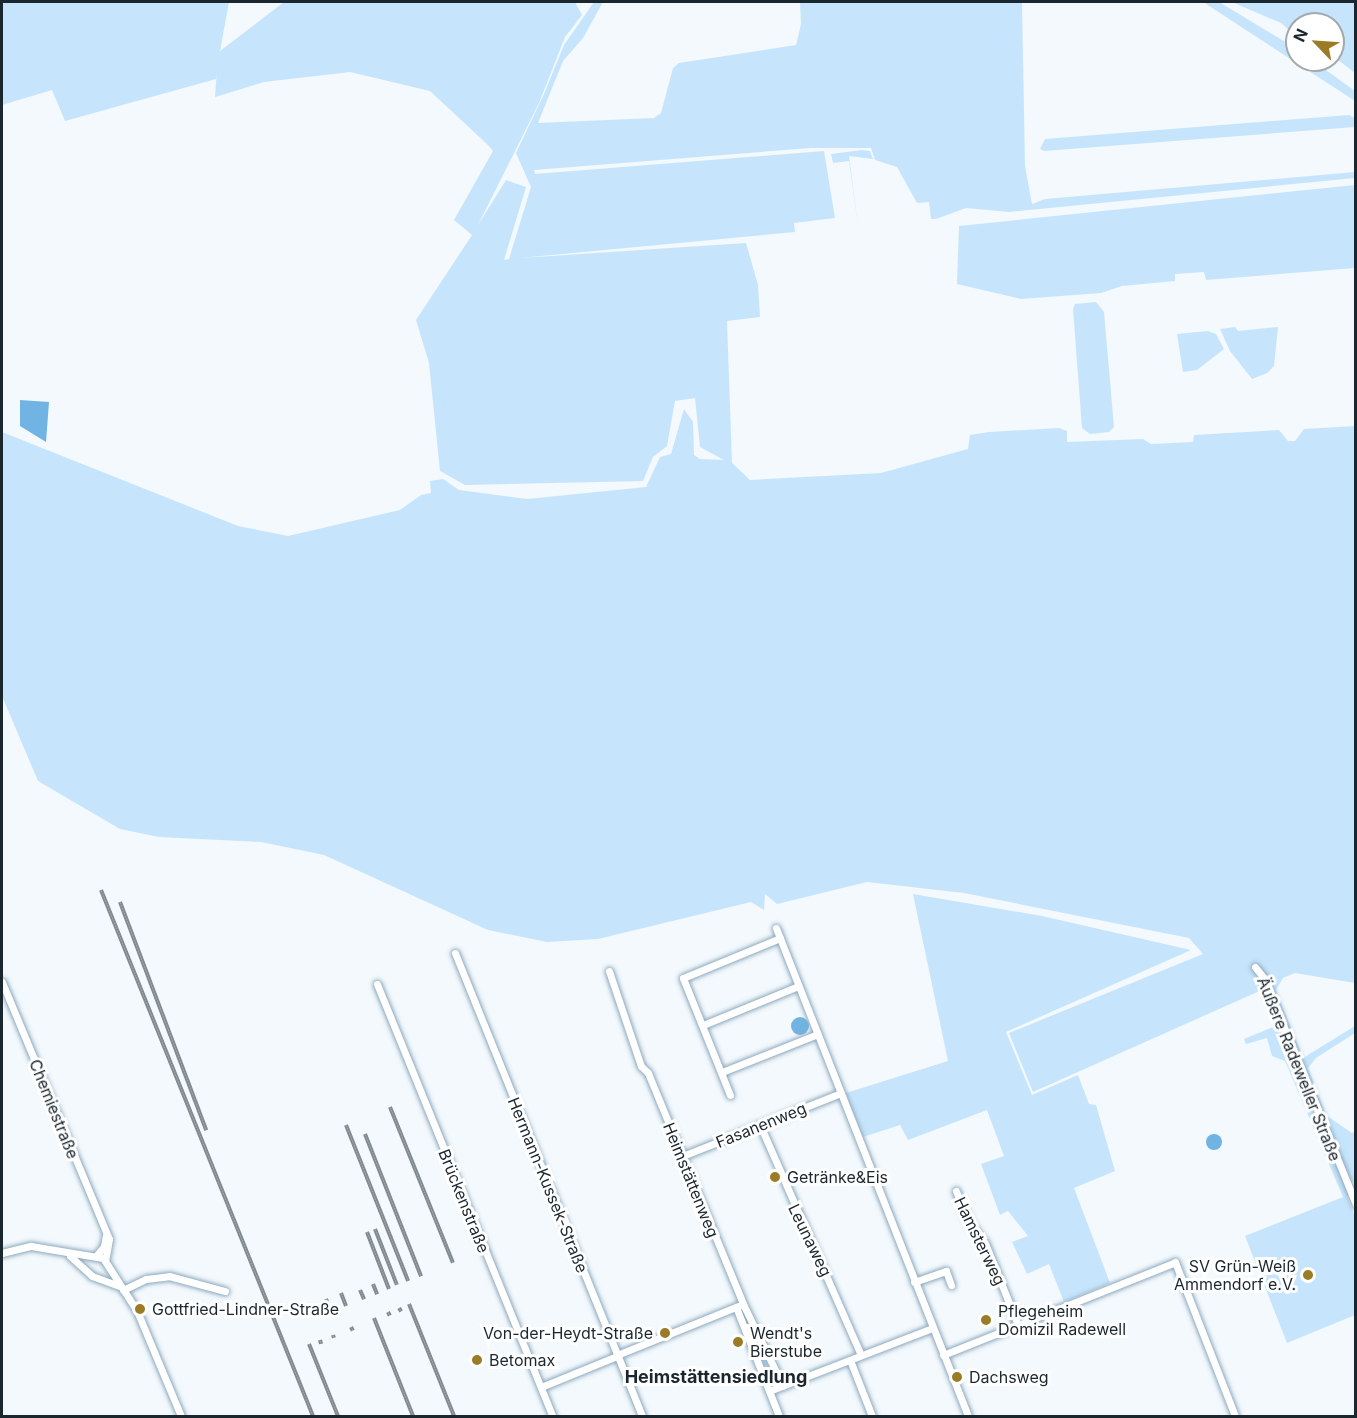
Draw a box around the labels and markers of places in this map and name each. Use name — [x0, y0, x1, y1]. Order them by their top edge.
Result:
place label: Getränke&Eis — [787, 1167, 888, 1187]
marker: Getränke&Eis — [768, 1170, 782, 1184]
place label: SV Grün-Weiß Ammendorf e.V. — [1174, 1256, 1296, 1294]
marker: SV Grün-Weiß Ammendorf e.V. — [1301, 1268, 1315, 1282]
place label: Gottfried-Lindner-Straße — [152, 1299, 339, 1319]
place label: Pflegeheim Domizil Radewell — [998, 1301, 1126, 1339]
marker: Gottfried-Lindner-Straße — [133, 1302, 147, 1316]
marker: Pflegeheim Domizil Radewell — [979, 1313, 993, 1327]
place label: Von-der-Heydt-Straße — [483, 1323, 653, 1343]
place label: Wendt's Bierstube — [750, 1323, 822, 1361]
marker: Von-der-Heydt-Straße — [658, 1326, 672, 1340]
marker: Wendt's Bierstube — [731, 1335, 745, 1349]
place label: Betomax — [489, 1350, 555, 1370]
marker: Betomax — [470, 1353, 484, 1367]
place label: Dachsweg — [969, 1367, 1049, 1387]
marker: Dachsweg — [950, 1370, 964, 1384]

